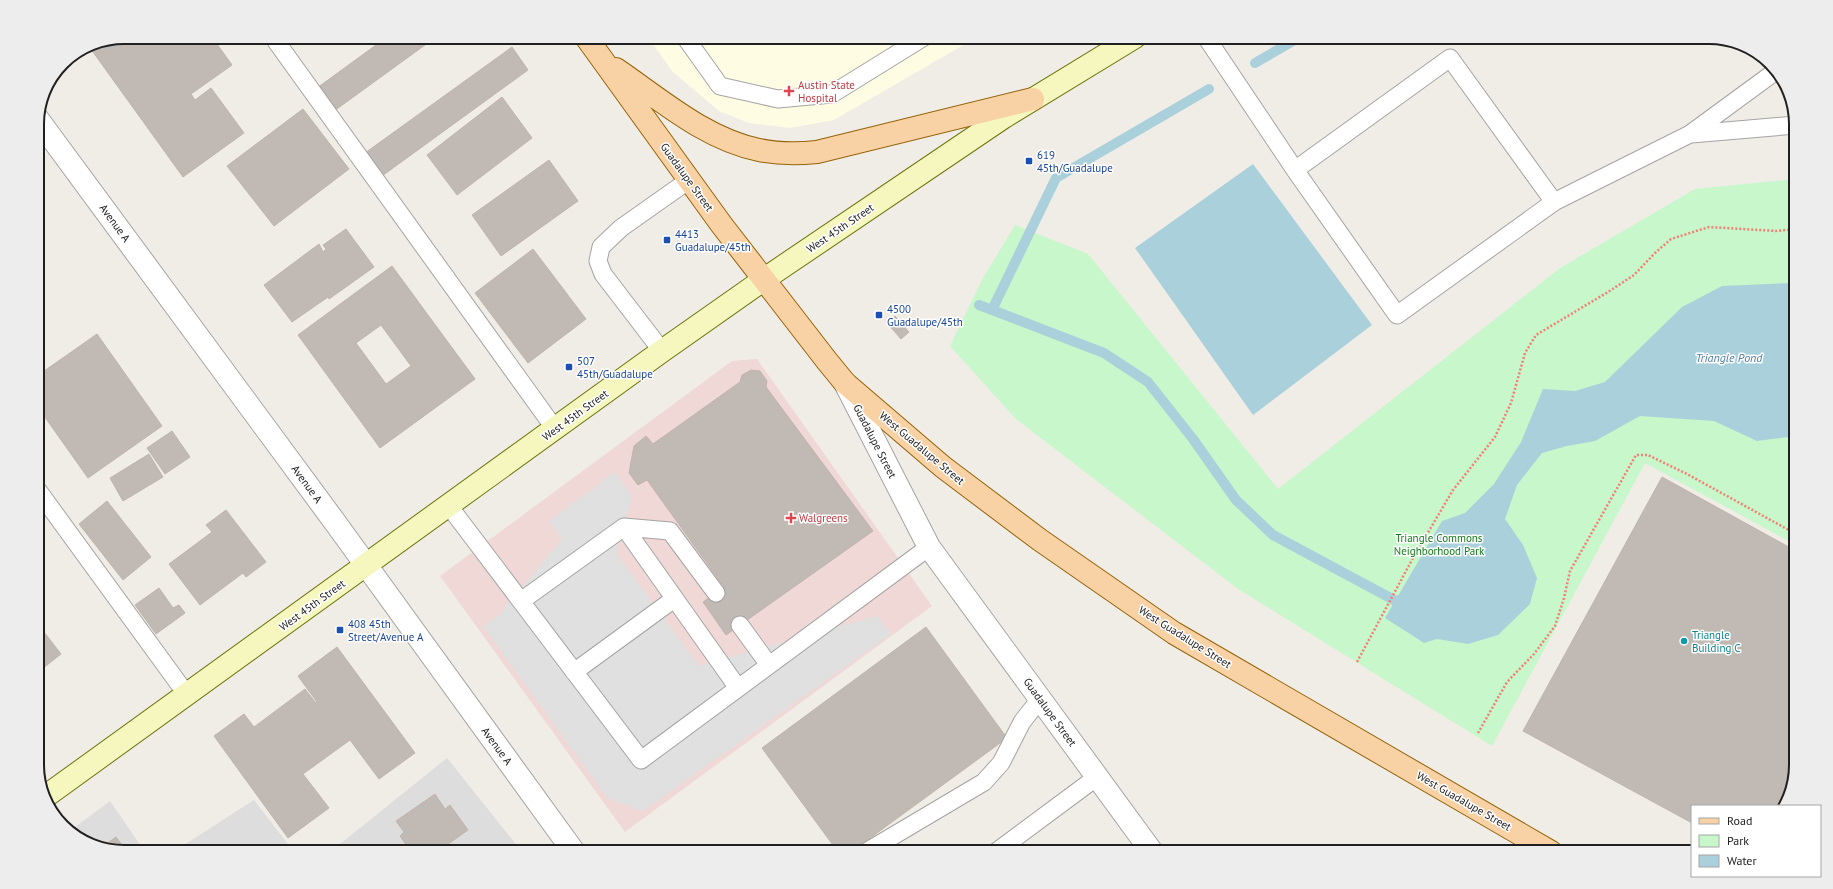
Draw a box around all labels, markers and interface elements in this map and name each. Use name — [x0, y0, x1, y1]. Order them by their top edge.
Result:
place label: Austin State Hospital — [798, 78, 855, 105]
marker: Austin State Hospital — [783, 85, 795, 97]
street label: Guadalupe Street — [657, 140, 717, 214]
place label: 619 45th/Guadalupe — [1037, 148, 1113, 175]
marker: 619 45th/Guadalupe — [1024, 156, 1034, 166]
street label: West 45th Street — [804, 200, 877, 256]
street label: Avenue A — [97, 201, 134, 245]
place label: 4413 Guadalupe/45th — [675, 227, 751, 254]
marker: 4413 Guadalupe/45th — [662, 235, 672, 245]
place label: 4500 Guadalupe/45th — [887, 302, 963, 329]
marker: 4500 Guadalupe/45th — [874, 310, 884, 320]
water label: Triangle Pond — [1696, 350, 1763, 365]
place label: 507 45th/Guadalupe — [577, 354, 653, 381]
marker: 507 45th/Guadalupe — [564, 362, 574, 372]
street label: West 45th Street — [539, 386, 611, 444]
street label: Guadalupe Street — [850, 402, 900, 481]
street label: West Guadalupe Street — [877, 408, 968, 488]
street label: Avenue A — [289, 462, 326, 506]
place label: Walgreens — [799, 511, 848, 525]
marker: Walgreens — [786, 513, 796, 523]
park label: Triangle Commons Neighborhood Park — [1394, 531, 1485, 558]
street label: West 45th Street — [276, 576, 348, 634]
street label: West Guadalupe Street — [1136, 603, 1234, 671]
place label: 408 45th Street/Avenue A — [348, 617, 424, 644]
marker: 408 45th Street/Avenue A — [335, 625, 345, 635]
place label: Triangle Building C — [1692, 628, 1741, 655]
marker: Triangle Building C — [1679, 636, 1689, 646]
street label: Guadalupe Street — [1020, 675, 1080, 749]
street label: Avenue A — [479, 724, 516, 768]
street label: West Guadalupe Street — [1414, 768, 1514, 834]
legend — [1691, 805, 1821, 877]
text: Road — [1727, 813, 1752, 828]
text: Park — [1727, 833, 1749, 848]
text: Water — [1727, 853, 1757, 868]

